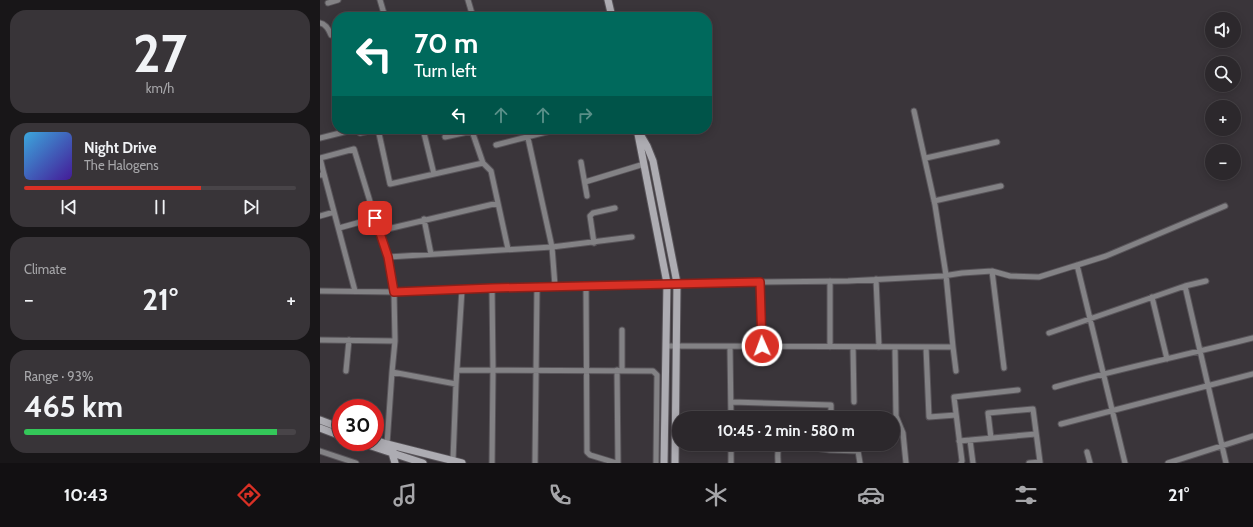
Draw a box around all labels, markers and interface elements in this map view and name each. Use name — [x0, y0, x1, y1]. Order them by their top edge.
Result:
map controls — [1205, 12, 1241, 180]
button: sound — [1205, 12, 1241, 48]
text: 27 — [133, 22, 187, 85]
text: 70 m — [414, 26, 478, 60]
icon: left — [348, 28, 400, 80]
button: search — [1205, 56, 1241, 92]
text: Turn left — [414, 60, 477, 82]
text: km/h — [146, 80, 174, 96]
button: + — [1205, 100, 1241, 136]
icon: left — [448, 104, 470, 126]
icon: ahead — [490, 104, 512, 126]
icon: ahead — [532, 104, 554, 126]
icon: right — [574, 104, 596, 126]
text: Night Drive — [84, 139, 157, 157]
button: − — [1205, 144, 1241, 180]
text: The Halogens — [84, 157, 159, 173]
icon: previous — [58, 196, 80, 218]
icon: pause — [149, 196, 171, 218]
icon: next — [240, 196, 262, 218]
pin — [358, 201, 392, 235]
icon: arrive — [364, 207, 386, 229]
text: Climate — [24, 261, 66, 277]
text: 21° — [142, 281, 178, 318]
text: − — [24, 286, 34, 313]
text: + — [286, 286, 296, 313]
position arrow — [741, 325, 783, 367]
text: Range · 93% — [24, 368, 93, 384]
text: 465 km — [24, 388, 123, 425]
speed limit sign: 30 — [332, 399, 384, 451]
text: 10:45 · 2 min · 580 m — [717, 422, 855, 440]
icon: directions — [235, 481, 263, 509]
icon: music — [391, 481, 419, 509]
icon: phone — [546, 481, 574, 509]
icon: climate — [702, 481, 730, 509]
icon: car — [857, 481, 885, 509]
icon: filters — [1012, 481, 1040, 509]
text: 10:43 — [64, 484, 108, 506]
text: 21° — [1168, 484, 1189, 506]

